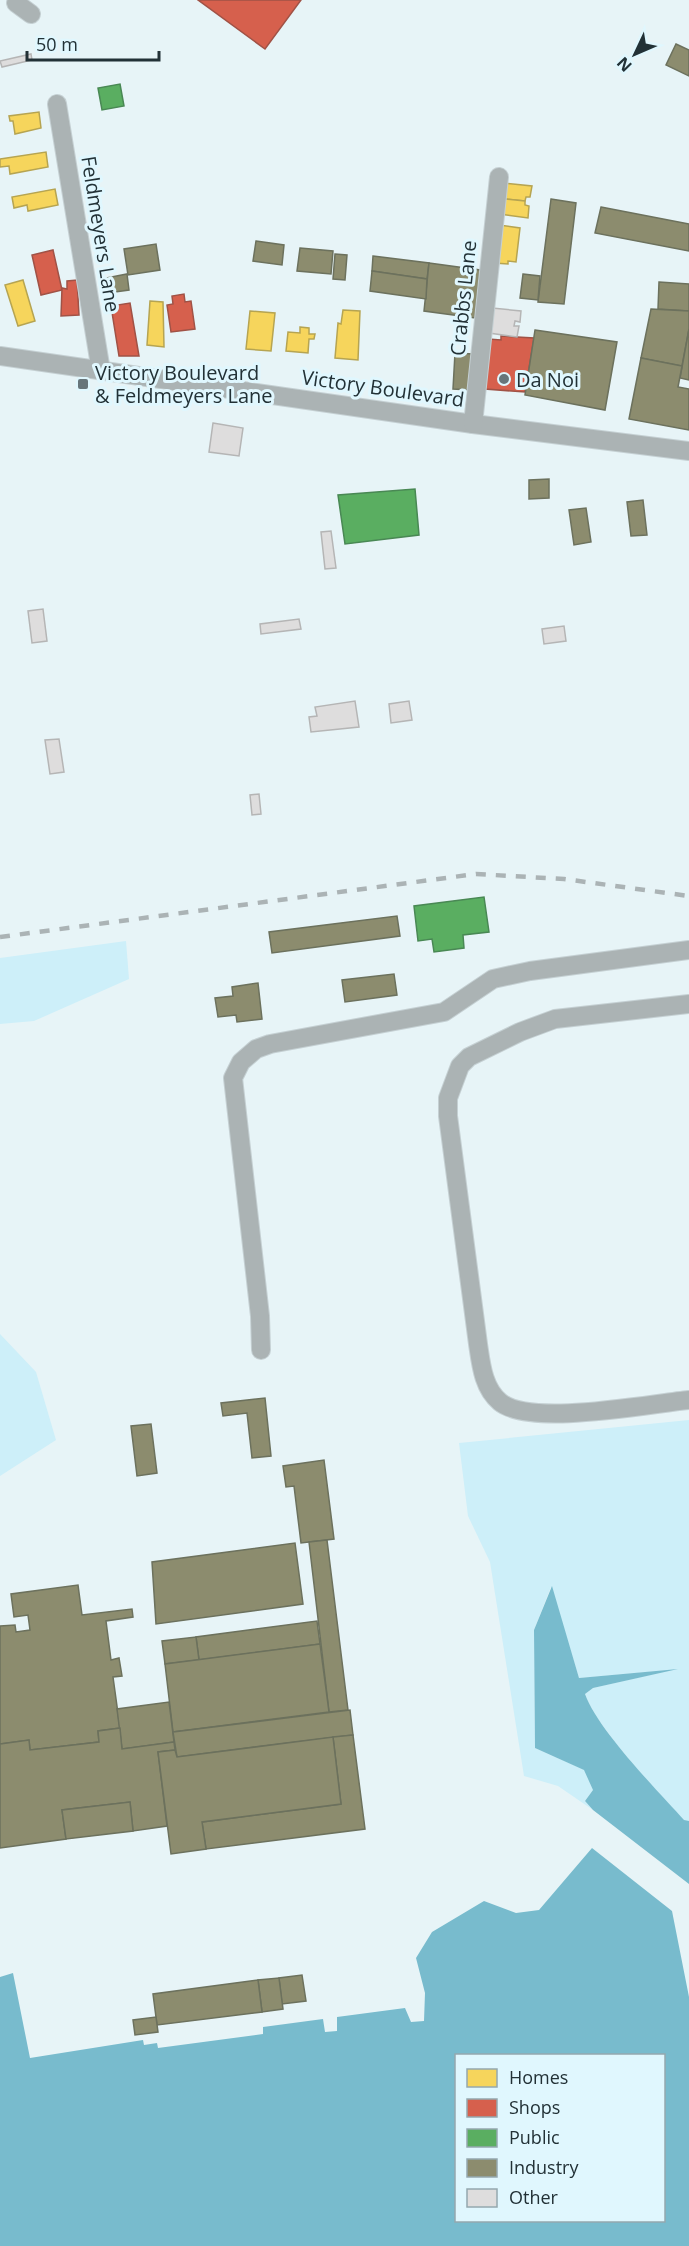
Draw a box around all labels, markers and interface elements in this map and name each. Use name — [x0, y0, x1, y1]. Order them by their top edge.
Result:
scale bar — [27, 24, 159, 62]
north arrow — [605, 24, 665, 84]
text: 50 m — [36, 32, 78, 56]
text: N — [612, 52, 637, 77]
street label: Feldmeyers Lane — [75, 154, 127, 314]
street label: Crabbs Lane — [444, 239, 482, 357]
place label: Victory Boulevard & Feldmeyers Lane — [95, 359, 273, 409]
street label: Victory Boulevard — [300, 363, 466, 413]
place label: Da Noi — [516, 366, 579, 393]
marker: Da Noi — [497, 372, 511, 386]
marker: Victory Boulevard & Feldmeyers Lane — [76, 377, 90, 391]
legend — [455, 2054, 665, 2222]
text: Homes — [509, 2065, 568, 2089]
text: Shops — [509, 2095, 560, 2119]
text: Public — [509, 2125, 560, 2149]
text: Industry — [509, 2155, 579, 2179]
text: Other — [509, 2185, 559, 2209]

